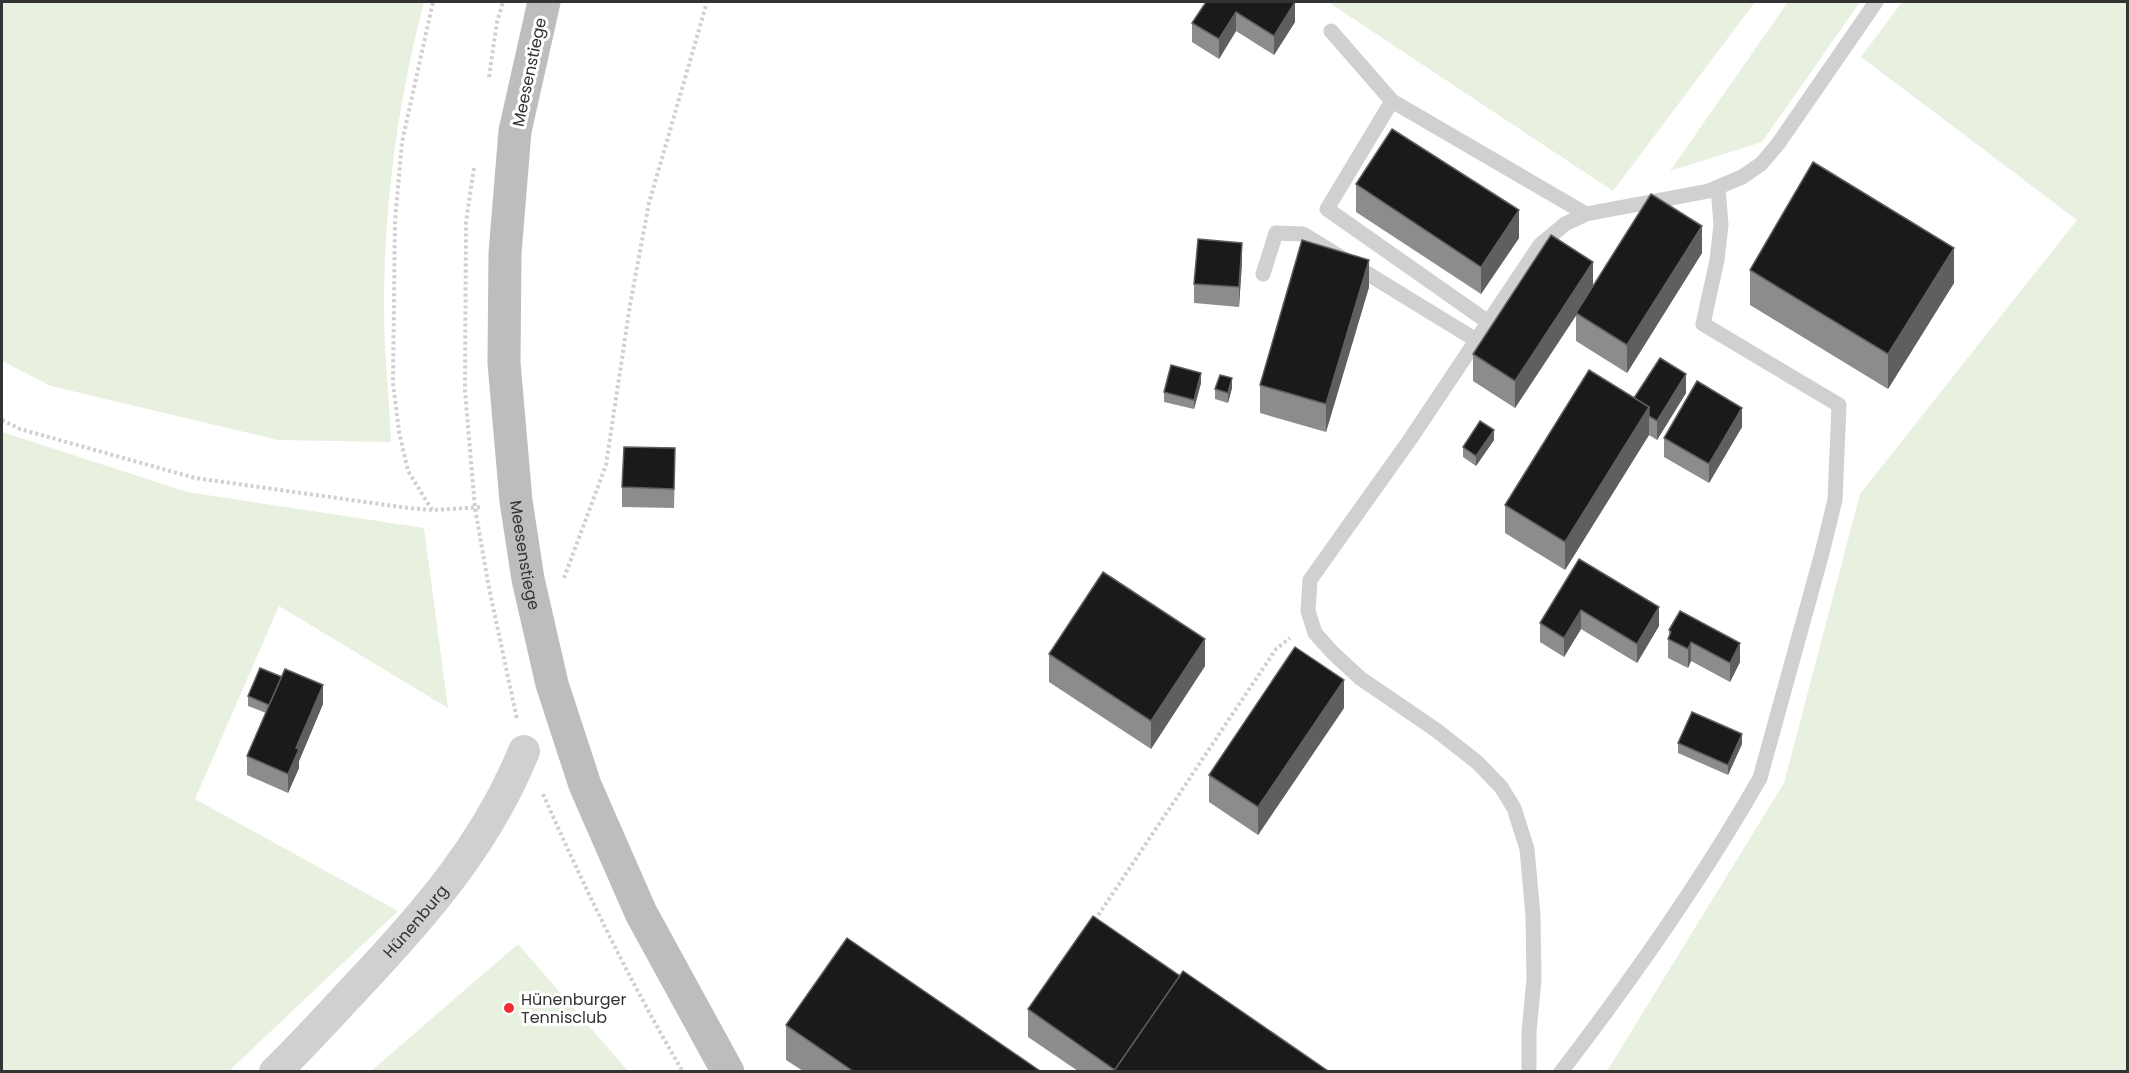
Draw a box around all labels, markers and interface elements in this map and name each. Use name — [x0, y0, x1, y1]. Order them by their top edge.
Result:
street label: Meesenstiege — [507, 15, 552, 129]
street label: Meesenstiege — [504, 499, 546, 612]
street label: Hünenburg — [378, 880, 453, 963]
place label: Hünenburger Tennisclub — [521, 988, 626, 1029]
marker: Hünenburger Tennisclub — [502, 1001, 516, 1015]

